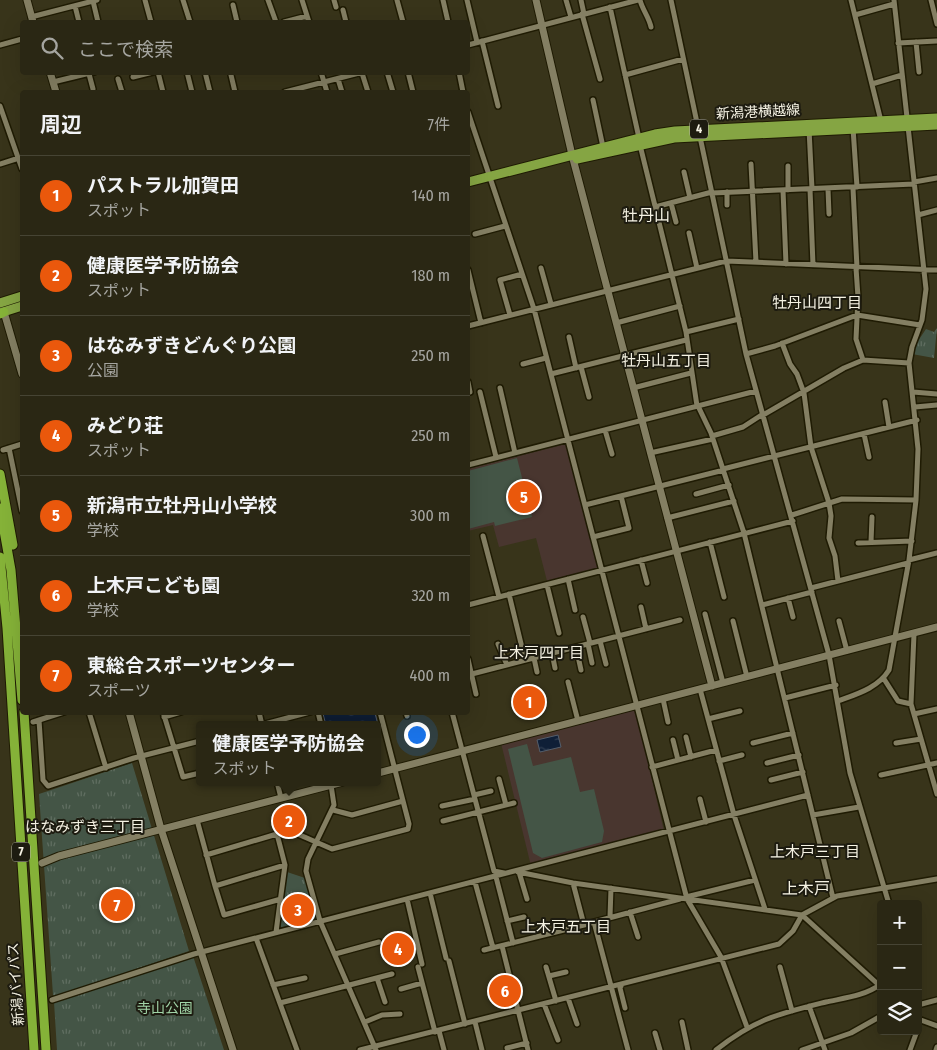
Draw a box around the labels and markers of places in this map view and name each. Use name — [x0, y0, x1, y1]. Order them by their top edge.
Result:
pin: 5 — [508, 478, 540, 516]
pin: 1 — [513, 683, 545, 721]
pin: 2 — [273, 802, 305, 840]
pin: 7 — [101, 886, 133, 924]
pin: 3 — [282, 891, 314, 929]
pin: 4 — [382, 930, 414, 968]
pin: 6 — [489, 972, 521, 1010]

